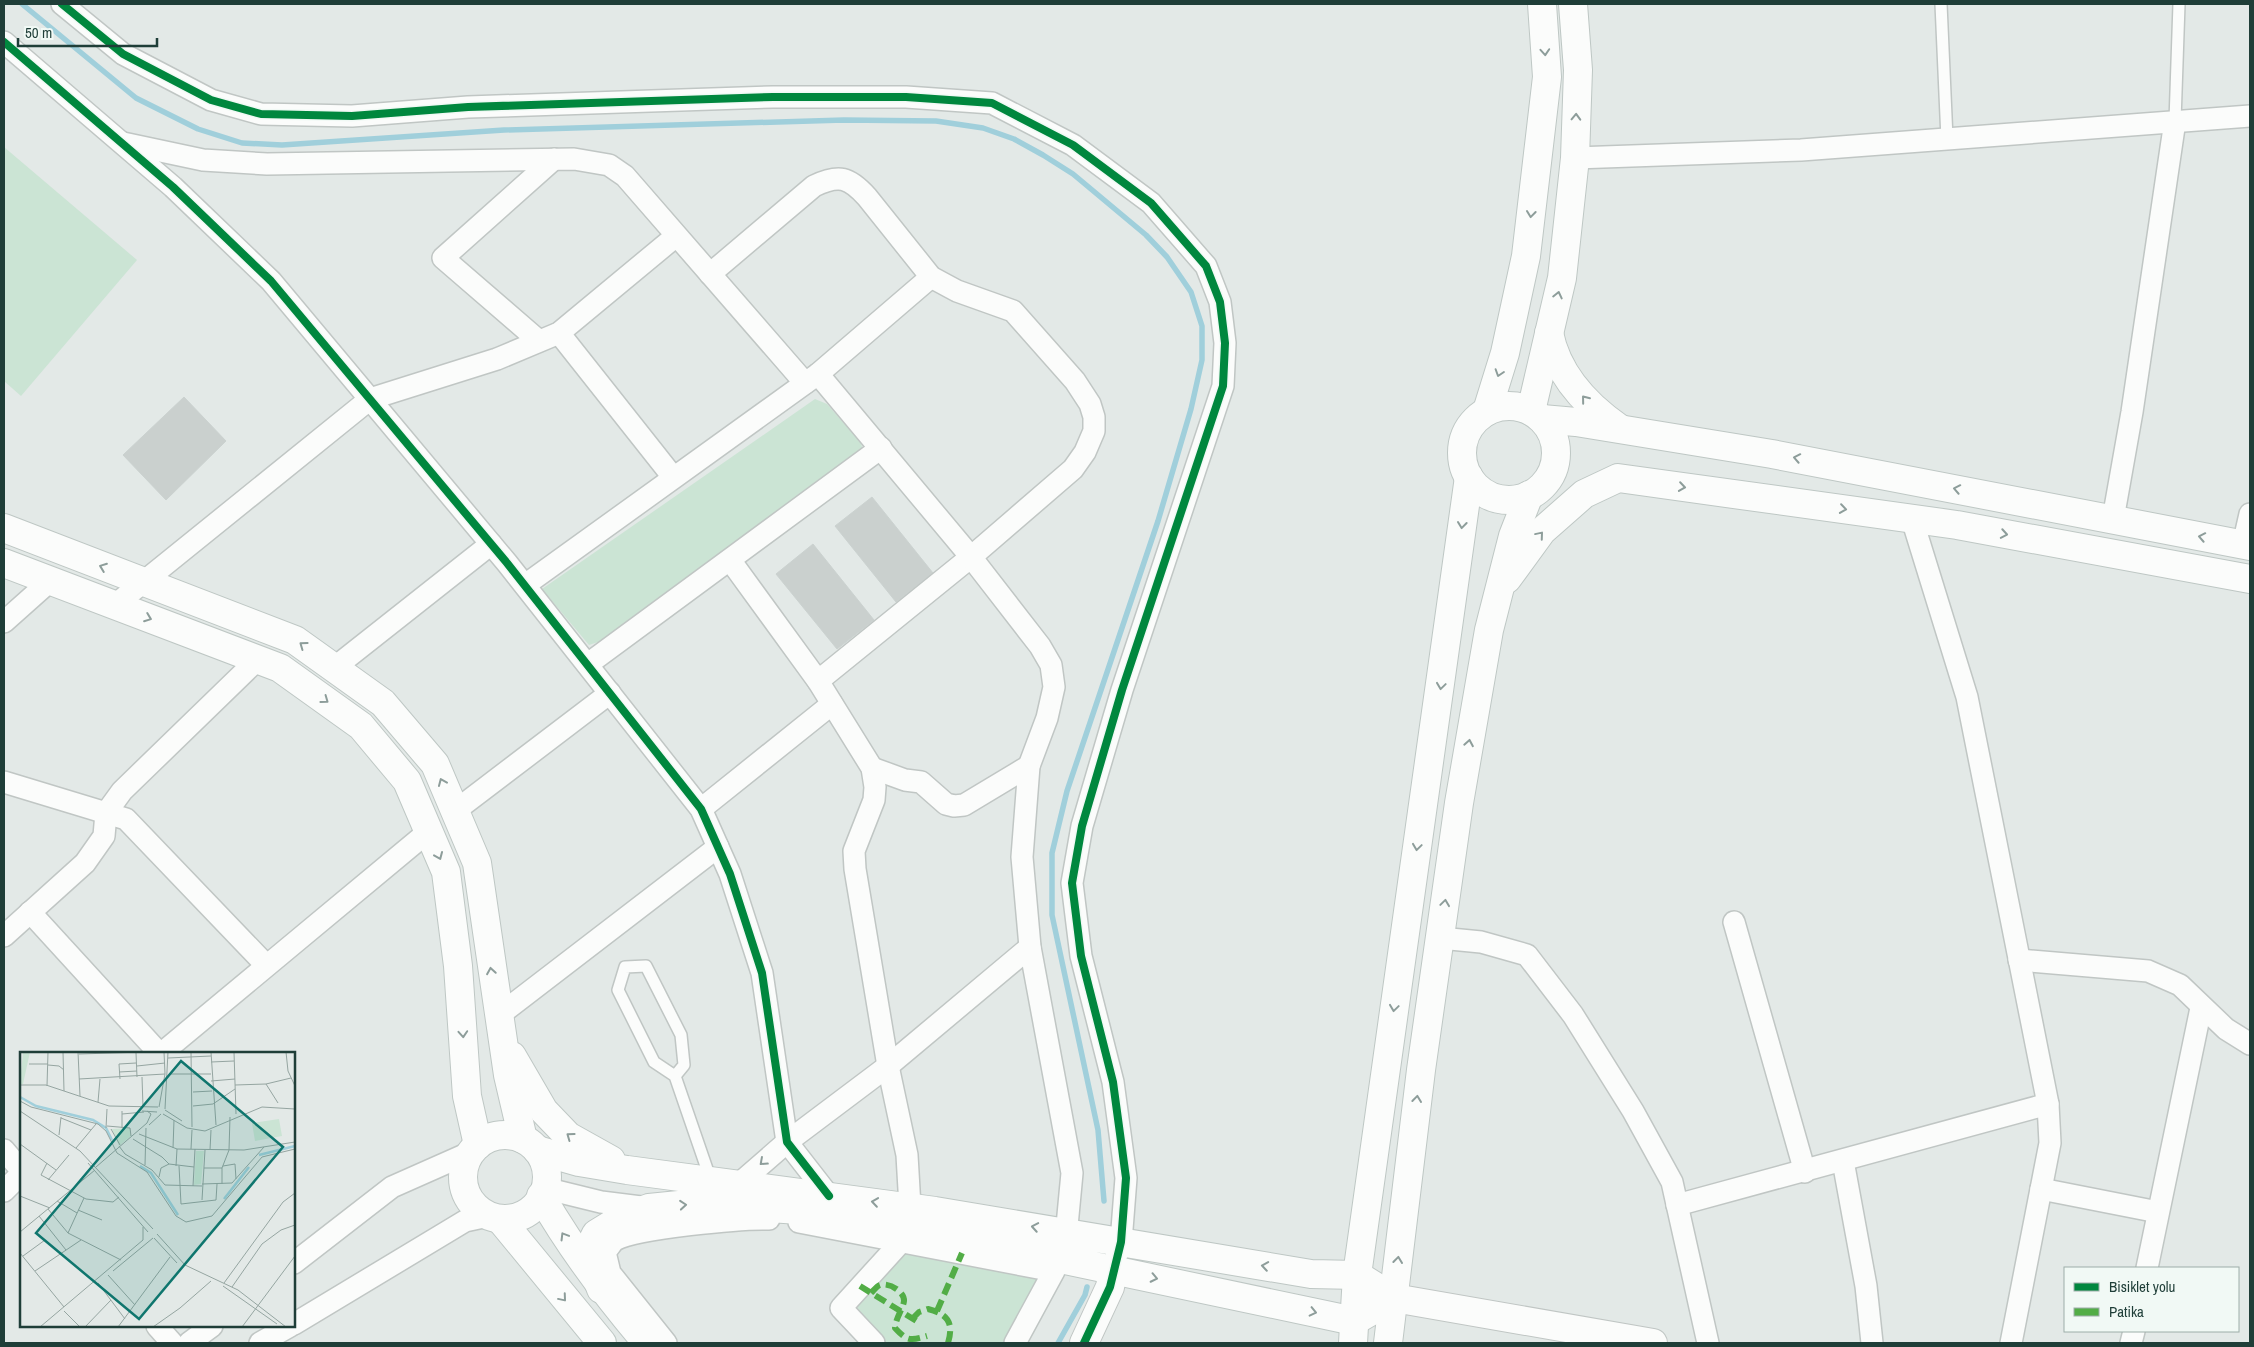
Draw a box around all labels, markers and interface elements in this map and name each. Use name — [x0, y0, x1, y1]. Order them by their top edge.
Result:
scale bar — [18, 15, 156, 47]
text: 50 m — [25, 22, 52, 43]
one-way arrow — [1540, 49, 1551, 57]
one-way arrow — [1571, 112, 1582, 120]
one-way arrow — [1526, 210, 1537, 218]
one-way arrow — [1552, 291, 1563, 300]
one-way arrow — [1495, 368, 1505, 377]
one-way arrow — [1583, 396, 1591, 405]
one-way arrow — [1793, 454, 1802, 464]
one-way arrow — [1678, 481, 1686, 492]
one-way arrow — [1953, 484, 1961, 495]
one-way arrow — [1839, 504, 1847, 514]
one-way arrow — [1458, 521, 1468, 530]
one-way arrow — [1999, 528, 2008, 538]
one-way arrow — [1534, 532, 1542, 541]
one-way arrow — [2198, 532, 2207, 542]
one-way arrow — [100, 563, 108, 573]
one-way arrow — [143, 612, 151, 622]
one-way arrow — [300, 643, 309, 651]
one-way arrow — [1436, 683, 1447, 691]
one-way arrow — [319, 694, 329, 703]
one-way arrow — [1464, 738, 1474, 747]
one-way arrow — [438, 778, 448, 787]
one-way arrow — [1413, 843, 1423, 851]
one-way arrow — [433, 851, 444, 860]
one-way arrow — [1439, 899, 1449, 907]
one-way arrow — [487, 967, 497, 976]
one-way arrow — [1389, 1004, 1400, 1012]
one-way arrow — [457, 1030, 468, 1038]
inset map — [20, 1052, 295, 1327]
one-way arrow — [1411, 1094, 1422, 1102]
one-way arrow — [566, 1133, 576, 1142]
one-way arrow — [760, 1156, 769, 1165]
one-way arrow — [871, 1197, 879, 1208]
one-way arrow — [679, 1200, 687, 1211]
one-way arrow — [1031, 1223, 1040, 1233]
one-way arrow — [560, 1232, 570, 1241]
one-way arrow — [1392, 1256, 1403, 1264]
one-way arrow — [1260, 1261, 1269, 1271]
legend — [2064, 1267, 2239, 1332]
one-way arrow — [1149, 1272, 1158, 1283]
text: Bisiklet yolu — [2109, 1276, 2175, 1297]
one-way arrow — [558, 1292, 567, 1301]
text: Patika — [2109, 1301, 2144, 1322]
one-way arrow — [1308, 1306, 1317, 1317]

